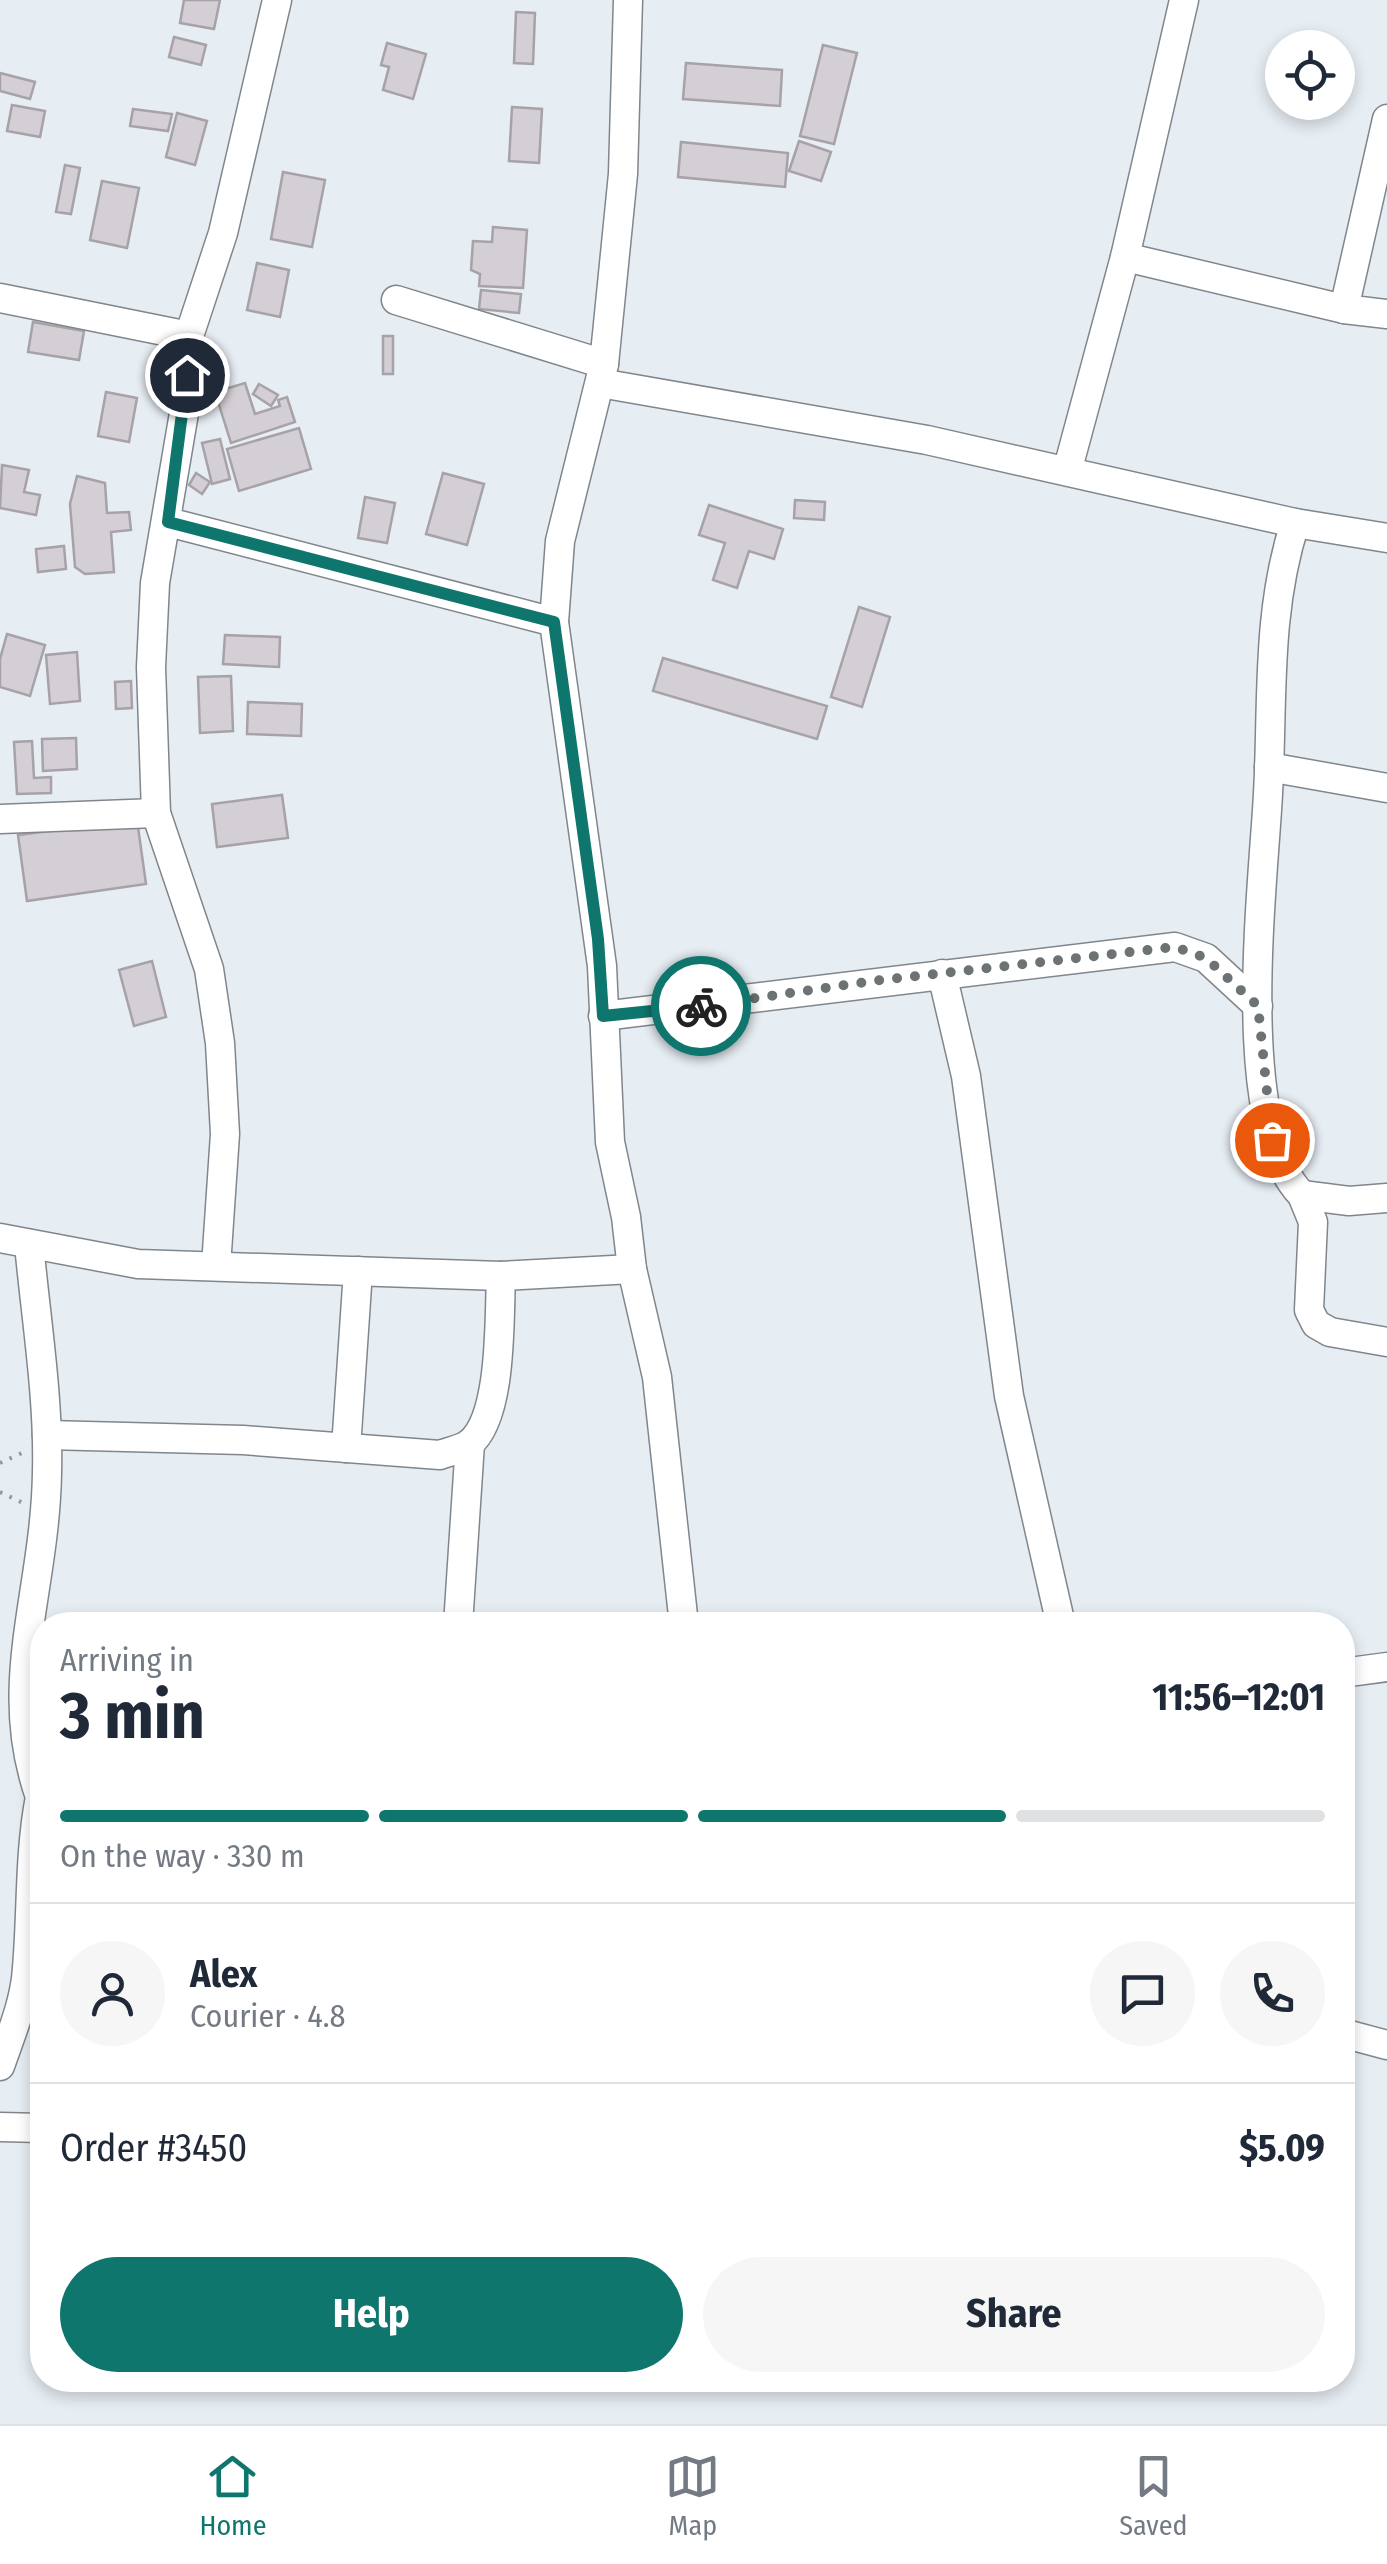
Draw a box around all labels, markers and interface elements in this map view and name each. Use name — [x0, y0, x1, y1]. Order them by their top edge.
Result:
map controls — [1265, 30, 1355, 120]
button: locate — [1265, 30, 1355, 120]
pin — [145, 333, 230, 418]
icon: home — [160, 348, 215, 403]
courier — [651, 956, 751, 1056]
icon: bike — [674, 979, 729, 1034]
pin — [1230, 1098, 1315, 1183]
icon: bag — [1245, 1113, 1300, 1168]
text: Arriving in — [60, 1641, 194, 1679]
text: 11:56–12:01 — [1152, 1674, 1325, 1720]
text: 3 min — [60, 1677, 205, 1755]
text: On the way · 330 m — [60, 1837, 305, 1875]
button: person — [60, 1941, 165, 2046]
button: chat — [1090, 1941, 1195, 2046]
button: phone — [1220, 1941, 1325, 2046]
text: Alex — [190, 1951, 257, 1997]
text: Courier · 4.8 — [190, 1997, 346, 2035]
text: Order #3450 — [60, 2125, 247, 2171]
text: $5.09 — [1239, 2125, 1325, 2171]
button: Help — [60, 2257, 683, 2372]
button: Share — [703, 2257, 1325, 2372]
tab: Home — [199, 2449, 266, 2542]
tab: Map — [665, 2449, 720, 2542]
tab: Saved — [1119, 2449, 1188, 2542]

